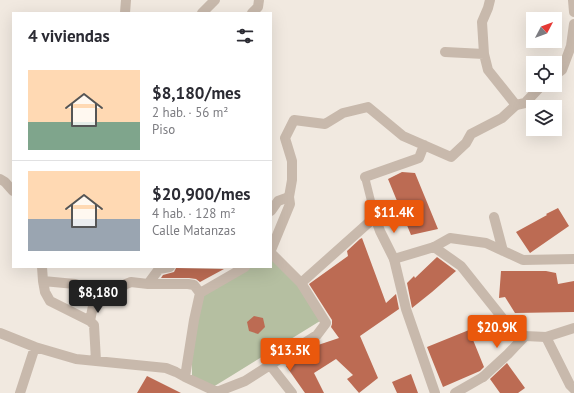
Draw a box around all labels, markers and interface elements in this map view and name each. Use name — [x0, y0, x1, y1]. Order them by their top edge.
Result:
north arrow — [526, 12, 562, 48]
map controls — [526, 12, 562, 136]
text: 4 viviendas — [28, 25, 110, 47]
icon: filters — [234, 25, 256, 47]
button: locate — [526, 56, 562, 92]
text: $8,180/mes — [152, 82, 241, 104]
icon: home — [60, 86, 108, 134]
button: layers — [526, 100, 562, 136]
text: 2 hab. · 56 m² — [152, 104, 228, 121]
text: Piso — [152, 121, 175, 138]
text: $20,900/mes — [152, 183, 251, 205]
icon: home — [60, 187, 108, 235]
pin: $11.4K — [361, 200, 427, 234]
text: $11.4K — [374, 204, 414, 221]
text: 4 hab. · 128 m² — [152, 205, 236, 222]
text: Calle Matanzas — [152, 222, 236, 239]
pin: $8,180 — [65, 280, 131, 314]
text: $8,180 — [78, 284, 118, 301]
pin: $20.9K — [464, 315, 530, 349]
text: $20.9K — [477, 319, 517, 336]
pin: $13.5K — [257, 338, 323, 372]
text: $13.5K — [270, 342, 310, 359]

